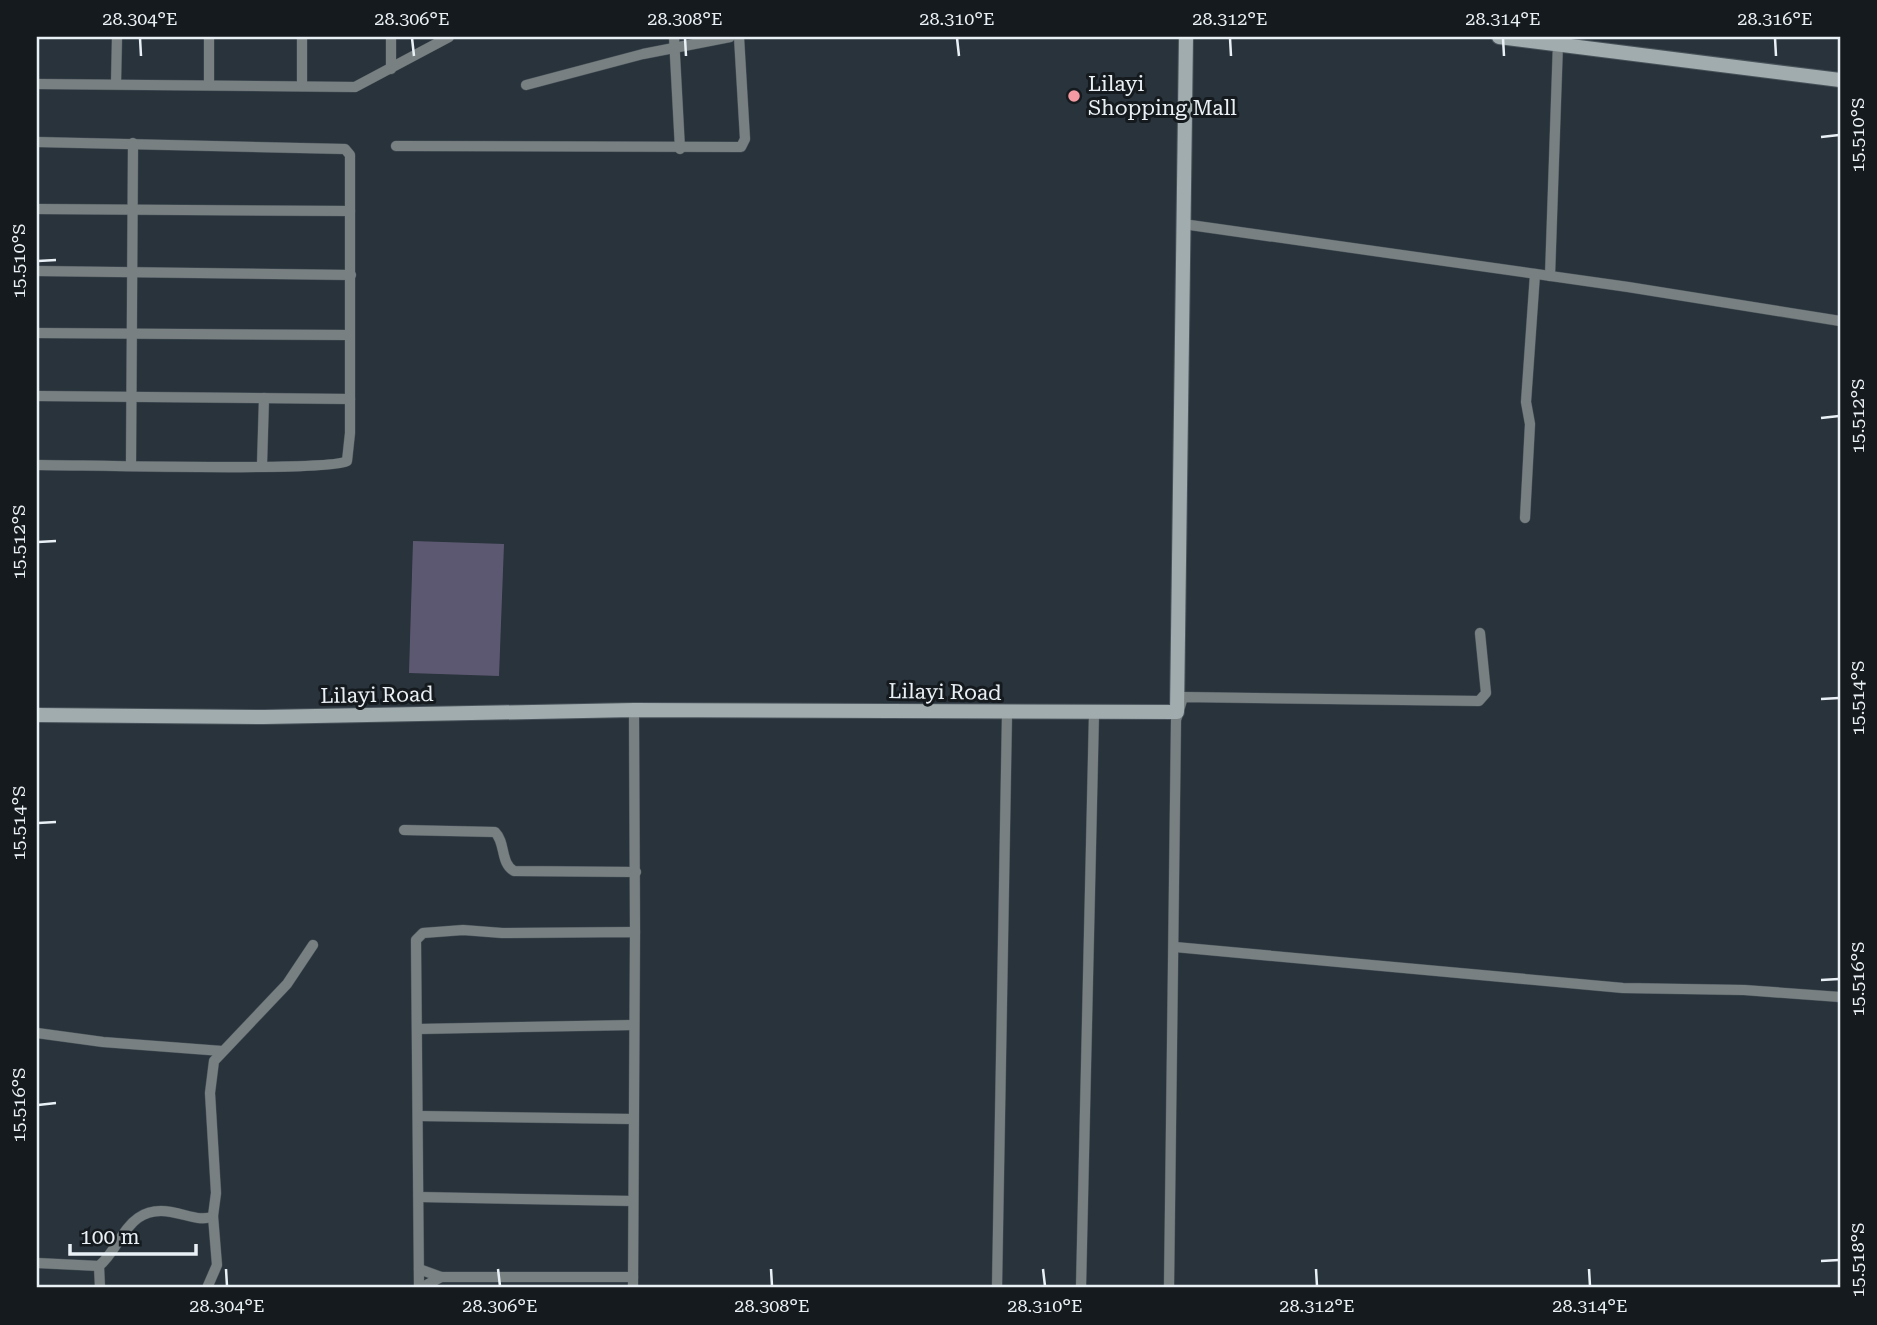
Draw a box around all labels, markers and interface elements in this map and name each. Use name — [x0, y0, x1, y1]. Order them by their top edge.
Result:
text: 28.304°E — [102, 8, 178, 29]
text: 28.306°E — [374, 8, 450, 29]
text: 28.308°E — [647, 8, 723, 29]
text: 28.310°E — [919, 8, 995, 29]
text: 28.312°E — [1192, 8, 1268, 29]
text: 28.314°E — [1465, 8, 1541, 29]
text: 28.316°E — [1737, 8, 1813, 29]
place label: Lilayi Shopping Mall — [1088, 72, 1237, 120]
marker: Lilayi Shopping Mall — [1066, 88, 1082, 104]
text: 15.510°S — [1847, 98, 1868, 173]
text: 15.510°S — [8, 224, 29, 299]
text: 15.512°S — [1847, 379, 1868, 454]
text: 15.512°S — [8, 505, 29, 580]
text: 15.514°S — [1847, 661, 1868, 736]
street label: Lilayi Road — [888, 679, 1002, 705]
street label: Lilayi Road — [320, 682, 434, 708]
text: 15.514°S — [8, 786, 29, 861]
text: 15.516°S — [1847, 942, 1868, 1017]
text: 15.516°S — [8, 1068, 29, 1143]
scale bar — [70, 1213, 196, 1257]
text: 15.518°S — [1847, 1223, 1868, 1298]
text: 100 m — [80, 1225, 140, 1249]
text: 28.304°E — [189, 1295, 265, 1316]
text: 28.306°E — [462, 1295, 538, 1316]
text: 28.308°E — [734, 1295, 810, 1316]
text: 28.310°E — [1007, 1295, 1083, 1316]
text: 28.312°E — [1279, 1295, 1355, 1316]
text: 28.314°E — [1552, 1295, 1628, 1316]

